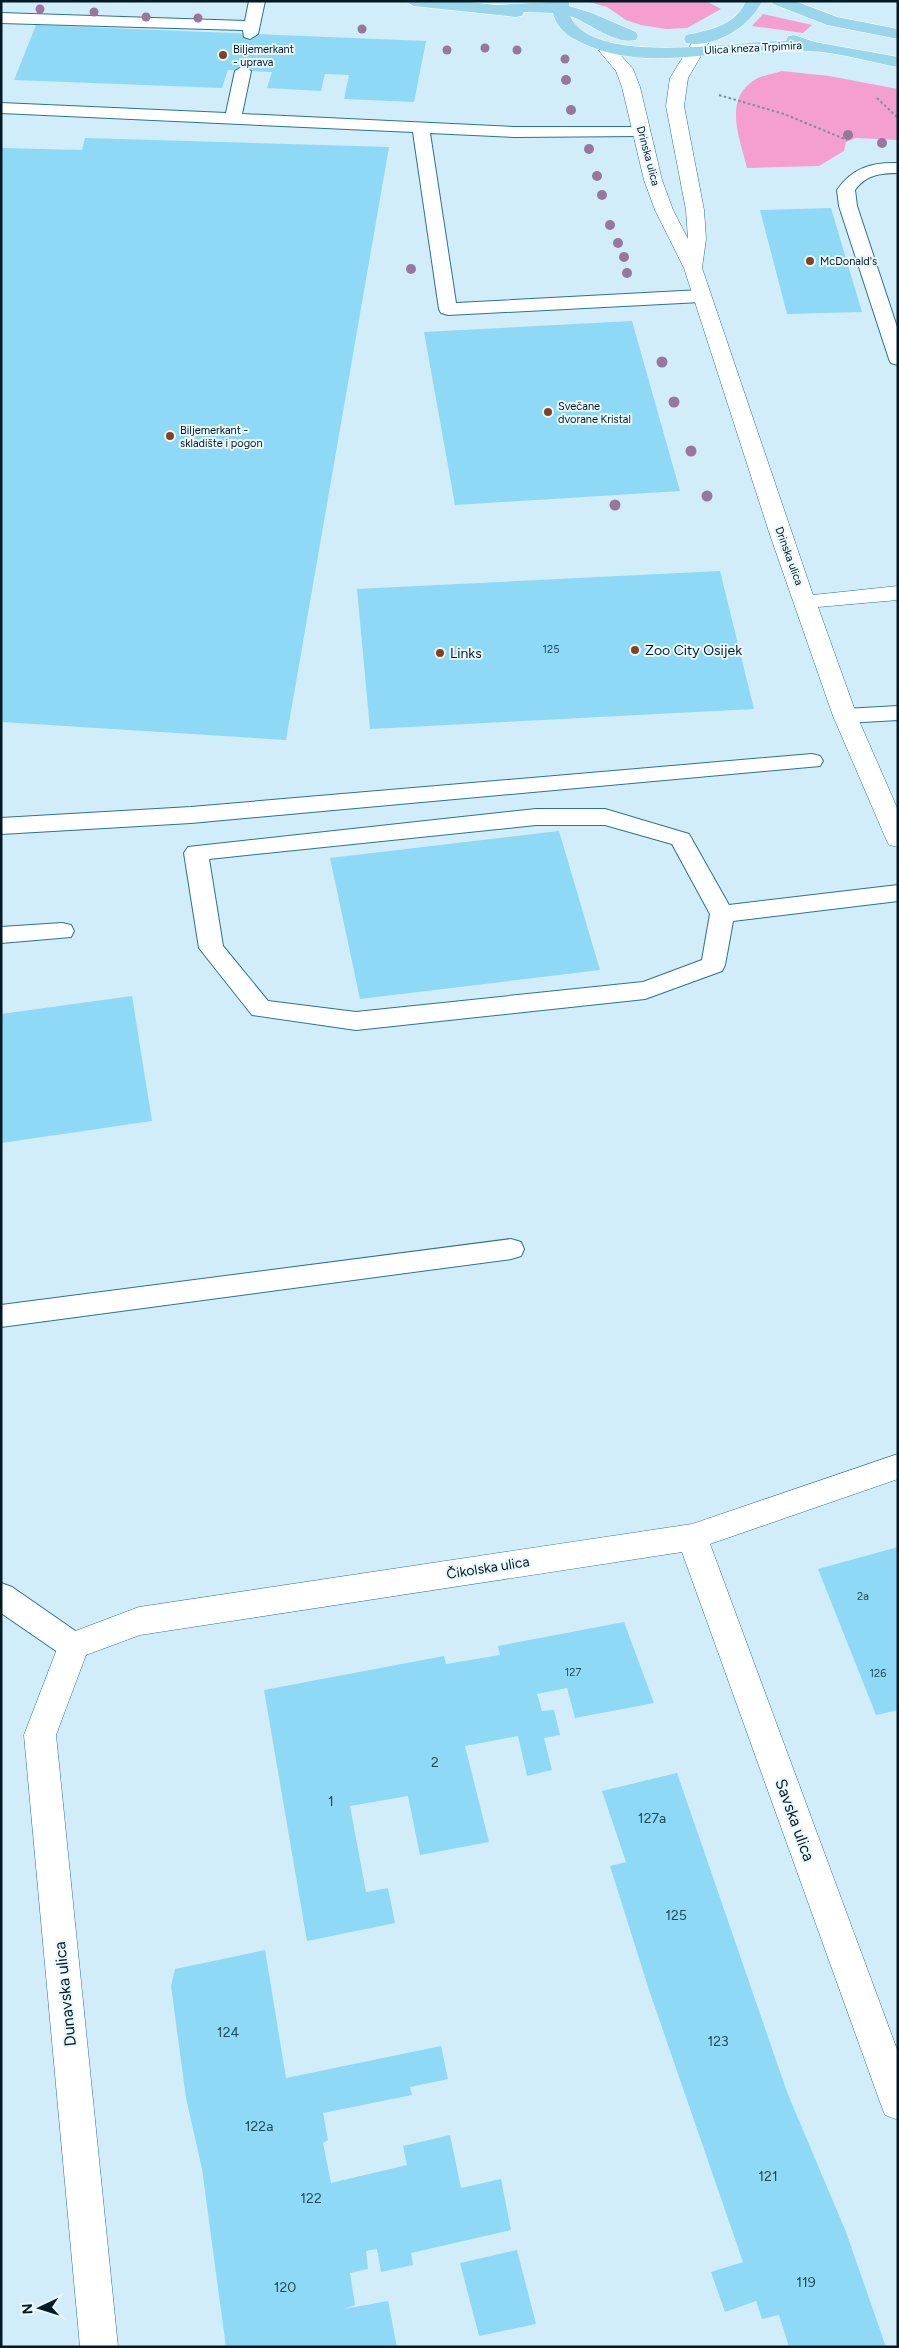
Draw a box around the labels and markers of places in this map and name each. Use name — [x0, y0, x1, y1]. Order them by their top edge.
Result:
place label: Biljemerkant - uprava — [233, 43, 294, 69]
marker: Biljemerkant - uprava — [217, 49, 229, 61]
marker: McDonald's — [804, 255, 816, 267]
place label: McDonald's — [820, 255, 877, 268]
place label: Svečane dvorane Kristal — [558, 400, 631, 426]
marker: Svečane dvorane Kristal — [542, 406, 554, 418]
place label: Biljemerkant - skladište i pogon — [180, 424, 263, 450]
marker: Biljemerkant - skladište i pogon — [164, 430, 176, 442]
place label: Zoo City Osijek — [645, 642, 742, 659]
marker: Zoo City Osijek — [629, 644, 641, 656]
place label: Links — [450, 645, 482, 662]
marker: Links — [434, 647, 446, 659]

